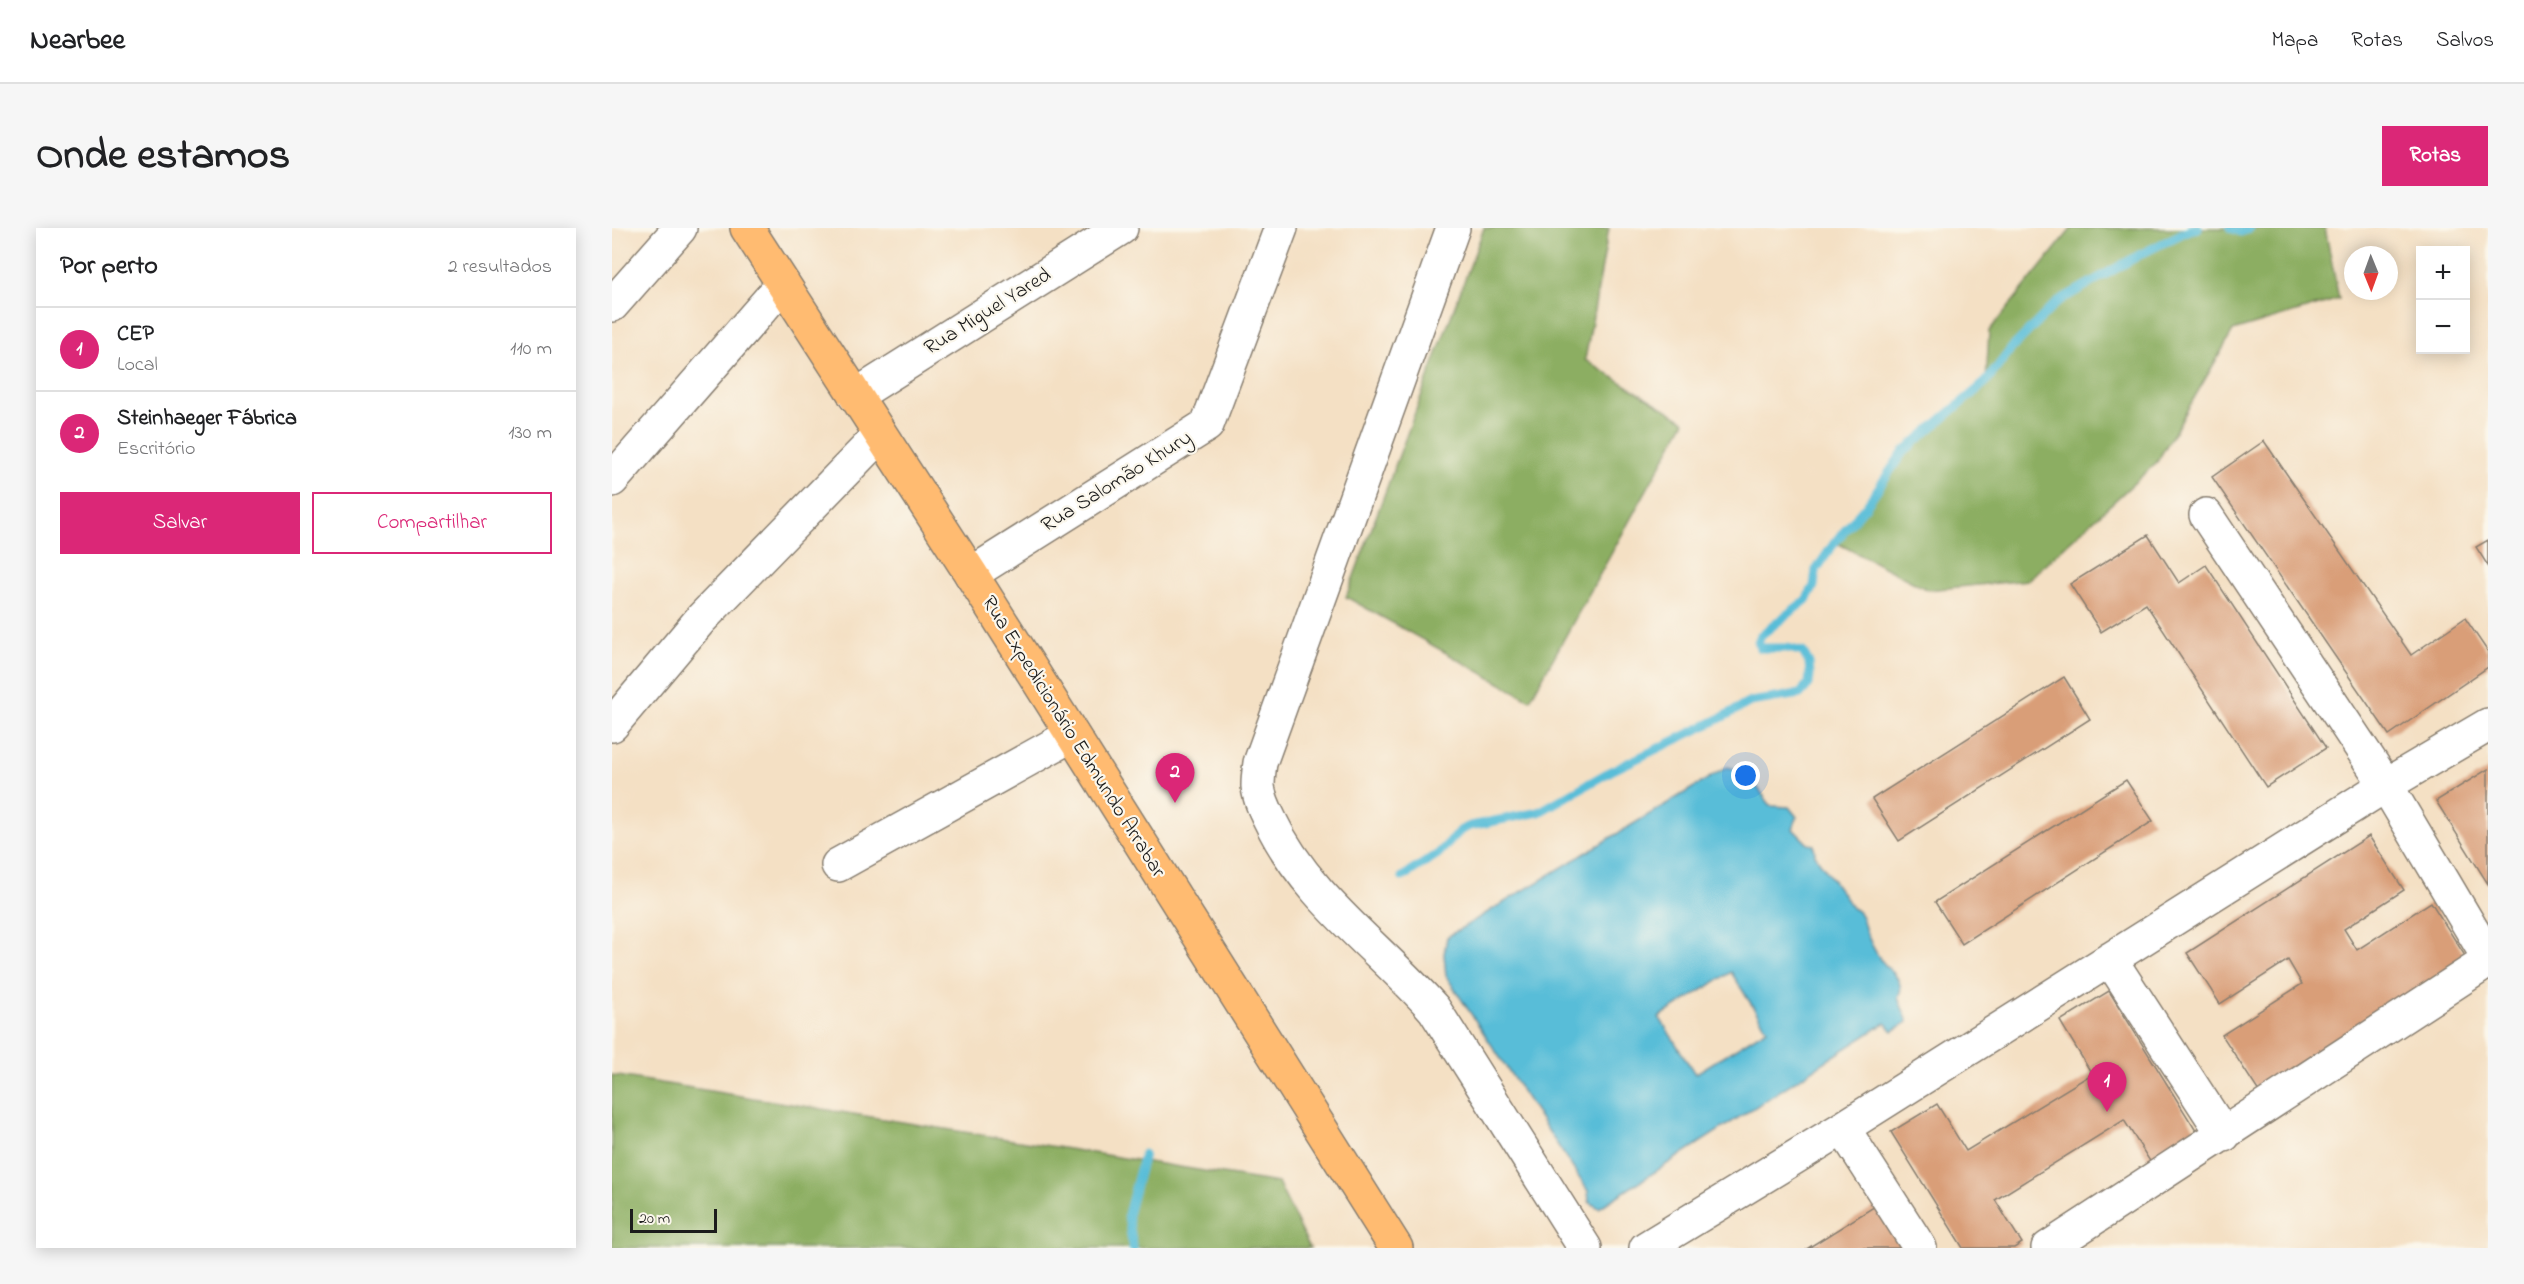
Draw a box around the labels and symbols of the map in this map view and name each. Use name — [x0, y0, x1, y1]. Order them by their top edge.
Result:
north arrow — [2344, 246, 2398, 300]
street label: Rua Miguel Yared — [919, 261, 1059, 365]
street label: Rua Salomão Khury — [1036, 423, 1199, 542]
street label: Rua Expedicionário Edmundo Arrabar — [974, 590, 1173, 884]
pin: 2 — [1156, 754, 1194, 803]
your location — [1731, 761, 1760, 790]
pin: 1 — [2088, 1062, 2126, 1112]
scale bar — [630, 1206, 717, 1234]

